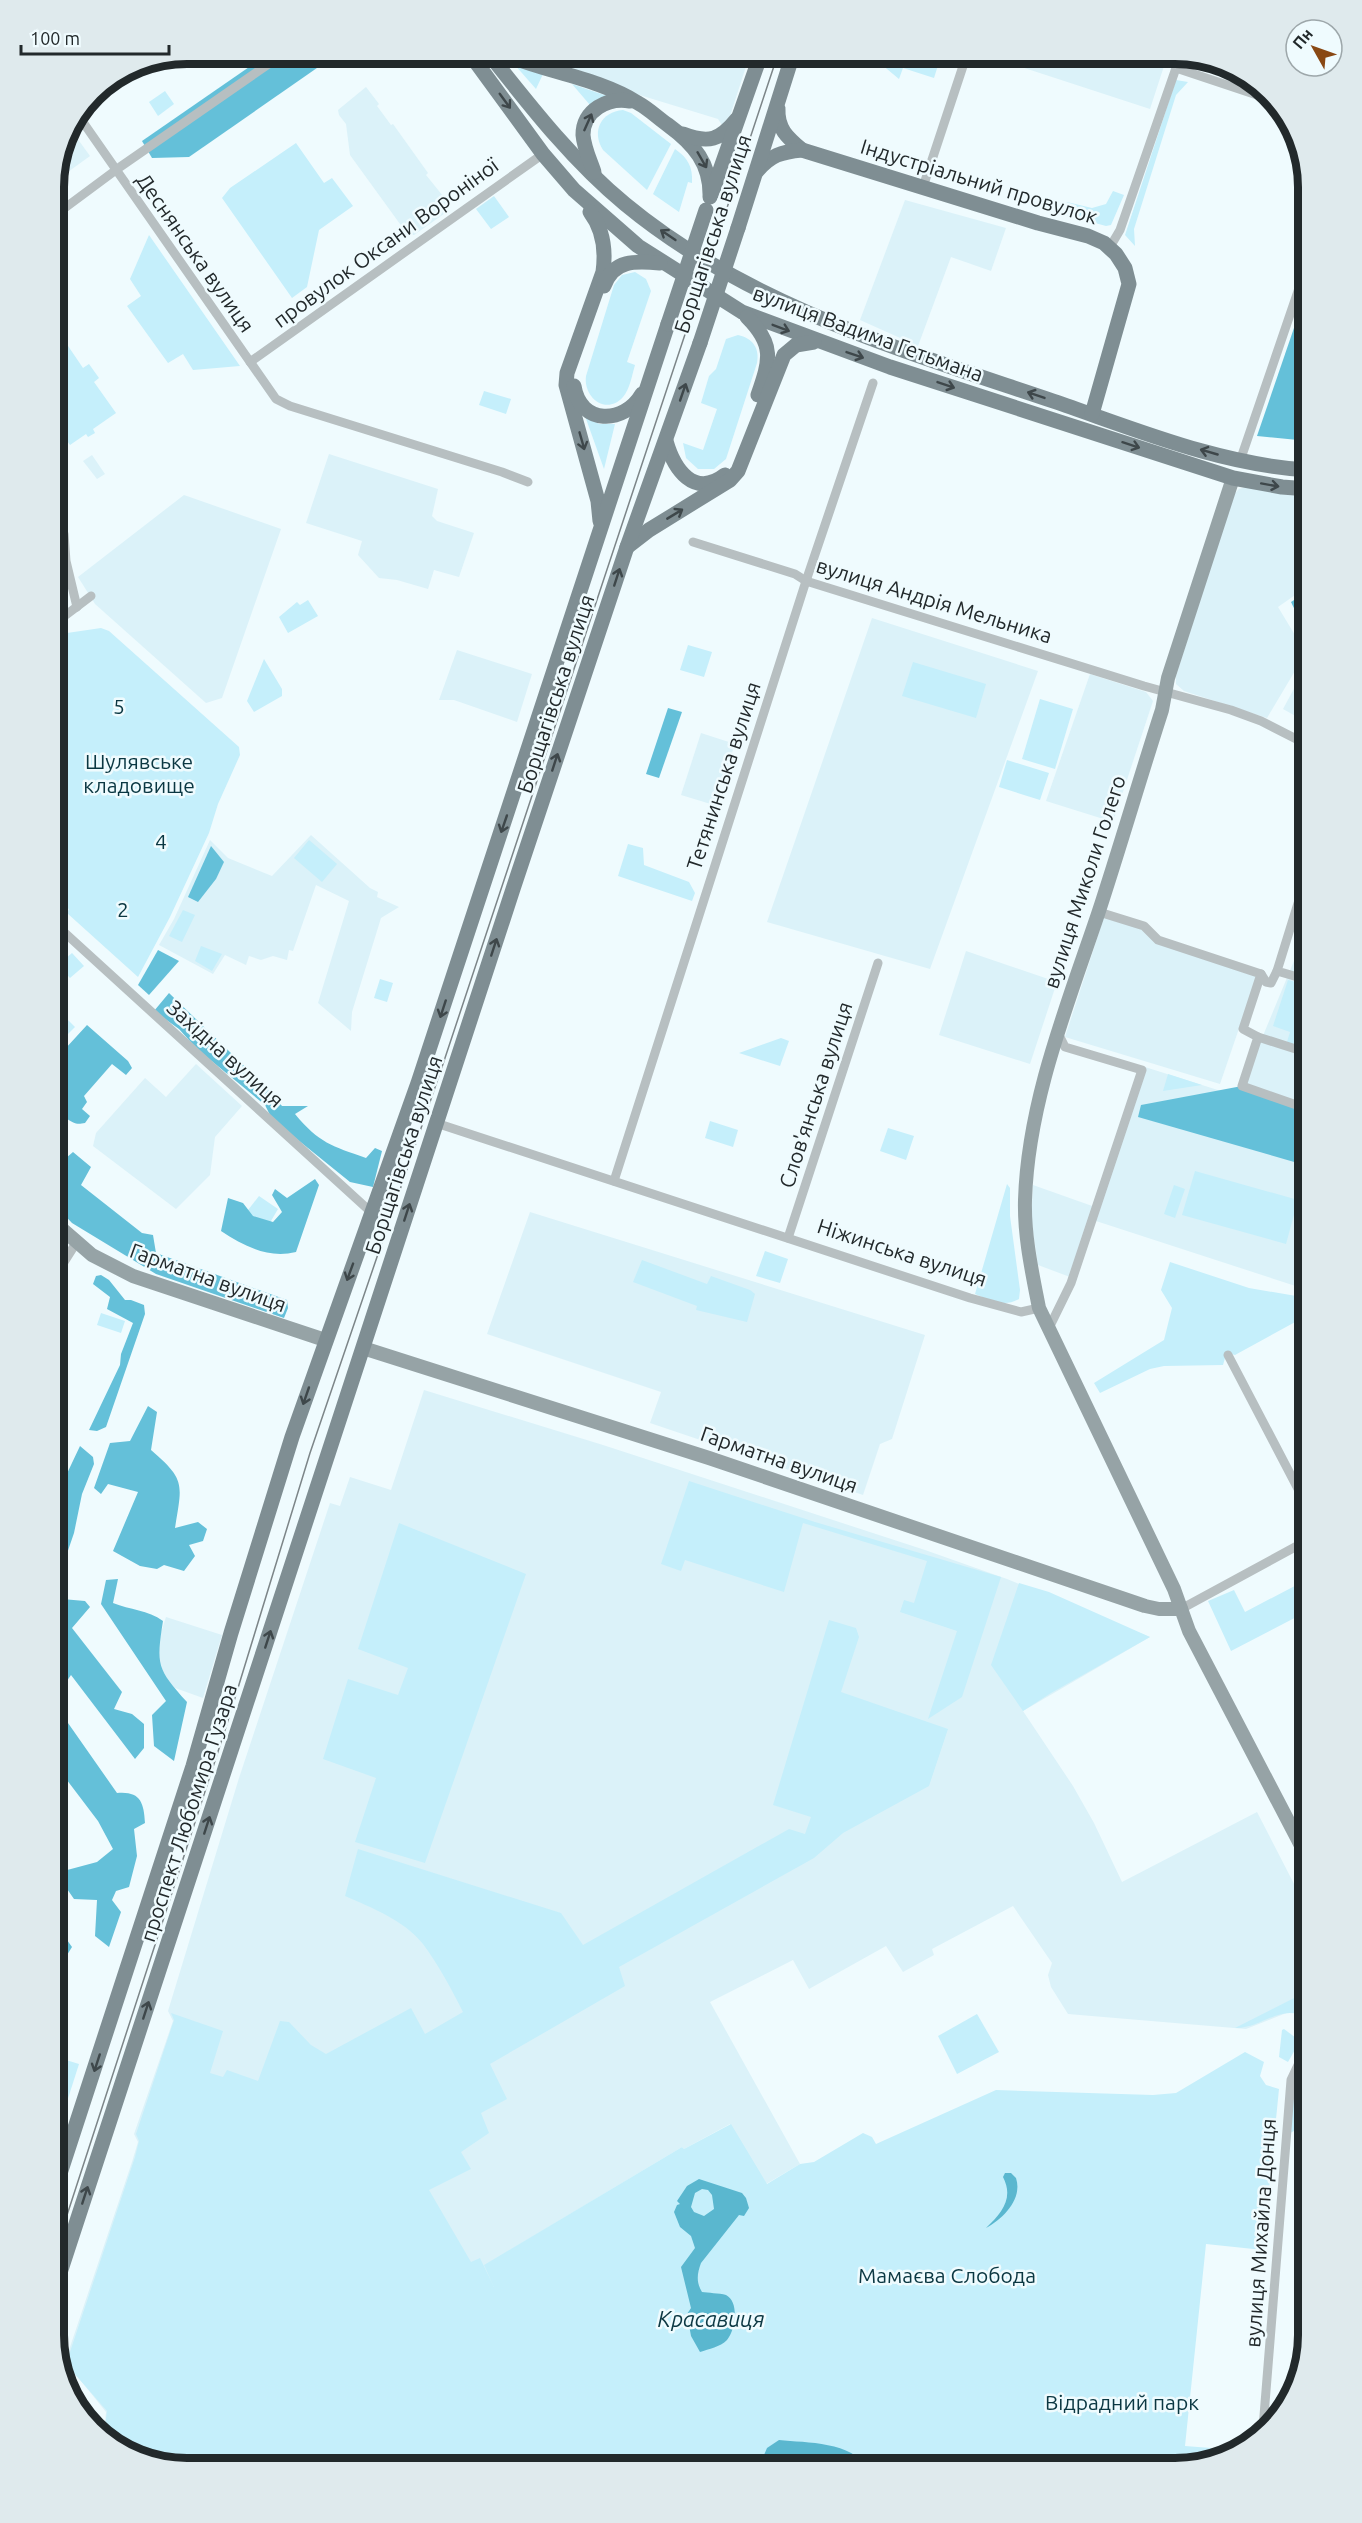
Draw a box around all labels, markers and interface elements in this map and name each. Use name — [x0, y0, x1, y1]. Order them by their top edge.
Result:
scale bar — [21, 18, 170, 56]
north arrow — [1284, 18, 1344, 78]
text: Пн — [1289, 25, 1316, 52]
text: 100 m — [30, 28, 80, 48]
one-way arrow — [499, 93, 511, 109]
one-way arrow — [583, 113, 594, 131]
street label: Борщагівська вулиця — [669, 131, 755, 336]
street label: Індустріальний провулок — [858, 134, 1101, 229]
one-way arrow — [696, 151, 708, 168]
street label: провулок Оксани Вороніної — [268, 152, 503, 332]
street label: Деснянська вулиця — [132, 168, 260, 336]
one-way arrow — [660, 229, 677, 241]
street label: вулиця Вадима Гетьмана — [750, 280, 987, 386]
one-way arrow — [772, 323, 790, 334]
one-way arrow — [846, 350, 864, 361]
one-way arrow — [936, 381, 955, 392]
one-way arrow — [679, 383, 690, 402]
one-way arrow — [1027, 389, 1046, 400]
one-way arrow — [576, 431, 588, 450]
one-way arrow — [1121, 441, 1140, 452]
one-way arrow — [1200, 446, 1219, 457]
one-way arrow — [1260, 480, 1280, 491]
one-way arrow — [666, 507, 683, 519]
street label: вулиця Андрія Мельника — [813, 553, 1055, 647]
one-way arrow — [612, 568, 623, 587]
street label: Борщагівська вулиця — [512, 591, 598, 796]
street label: Тетянинська вулиця — [681, 679, 765, 873]
park label: 5 — [113, 694, 125, 718]
park label: Шулявське кладовище — [83, 749, 195, 797]
one-way arrow — [551, 753, 562, 772]
street label: вулиця Миколи Голего — [1038, 772, 1130, 991]
one-way arrow — [497, 814, 508, 833]
park label: 4 — [155, 829, 167, 853]
park label: 2 — [117, 897, 129, 921]
one-way arrow — [489, 938, 500, 957]
street label: Західна вулиця — [163, 995, 289, 1112]
one-way arrow — [436, 999, 447, 1018]
street label: Слов'янська вулиця — [774, 999, 856, 1191]
street label: Борщагівська вулиця — [360, 1052, 446, 1257]
one-way arrow — [402, 1203, 413, 1222]
street label: Ніжинська вулиця — [815, 1213, 990, 1291]
street label: Гарматна вулиця — [127, 1238, 290, 1316]
one-way arrow — [344, 1262, 355, 1281]
one-way arrow — [300, 1386, 311, 1405]
street label: Гарматна вулиця — [698, 1421, 861, 1497]
one-way arrow — [263, 1630, 274, 1649]
street label: проспект Любомира Гузара — [135, 1681, 241, 1945]
one-way arrow — [202, 1816, 213, 1835]
one-way arrow — [142, 2001, 153, 2020]
one-way arrow — [91, 2053, 102, 2072]
street label: вулиця Михайла Донця — [1240, 2118, 1280, 2348]
one-way arrow — [80, 2186, 91, 2205]
park label: Мамаєва Слобода — [858, 2263, 1036, 2287]
water label: Красавиця — [658, 2306, 764, 2331]
park label: Відрадний парк — [1045, 2390, 1199, 2414]

